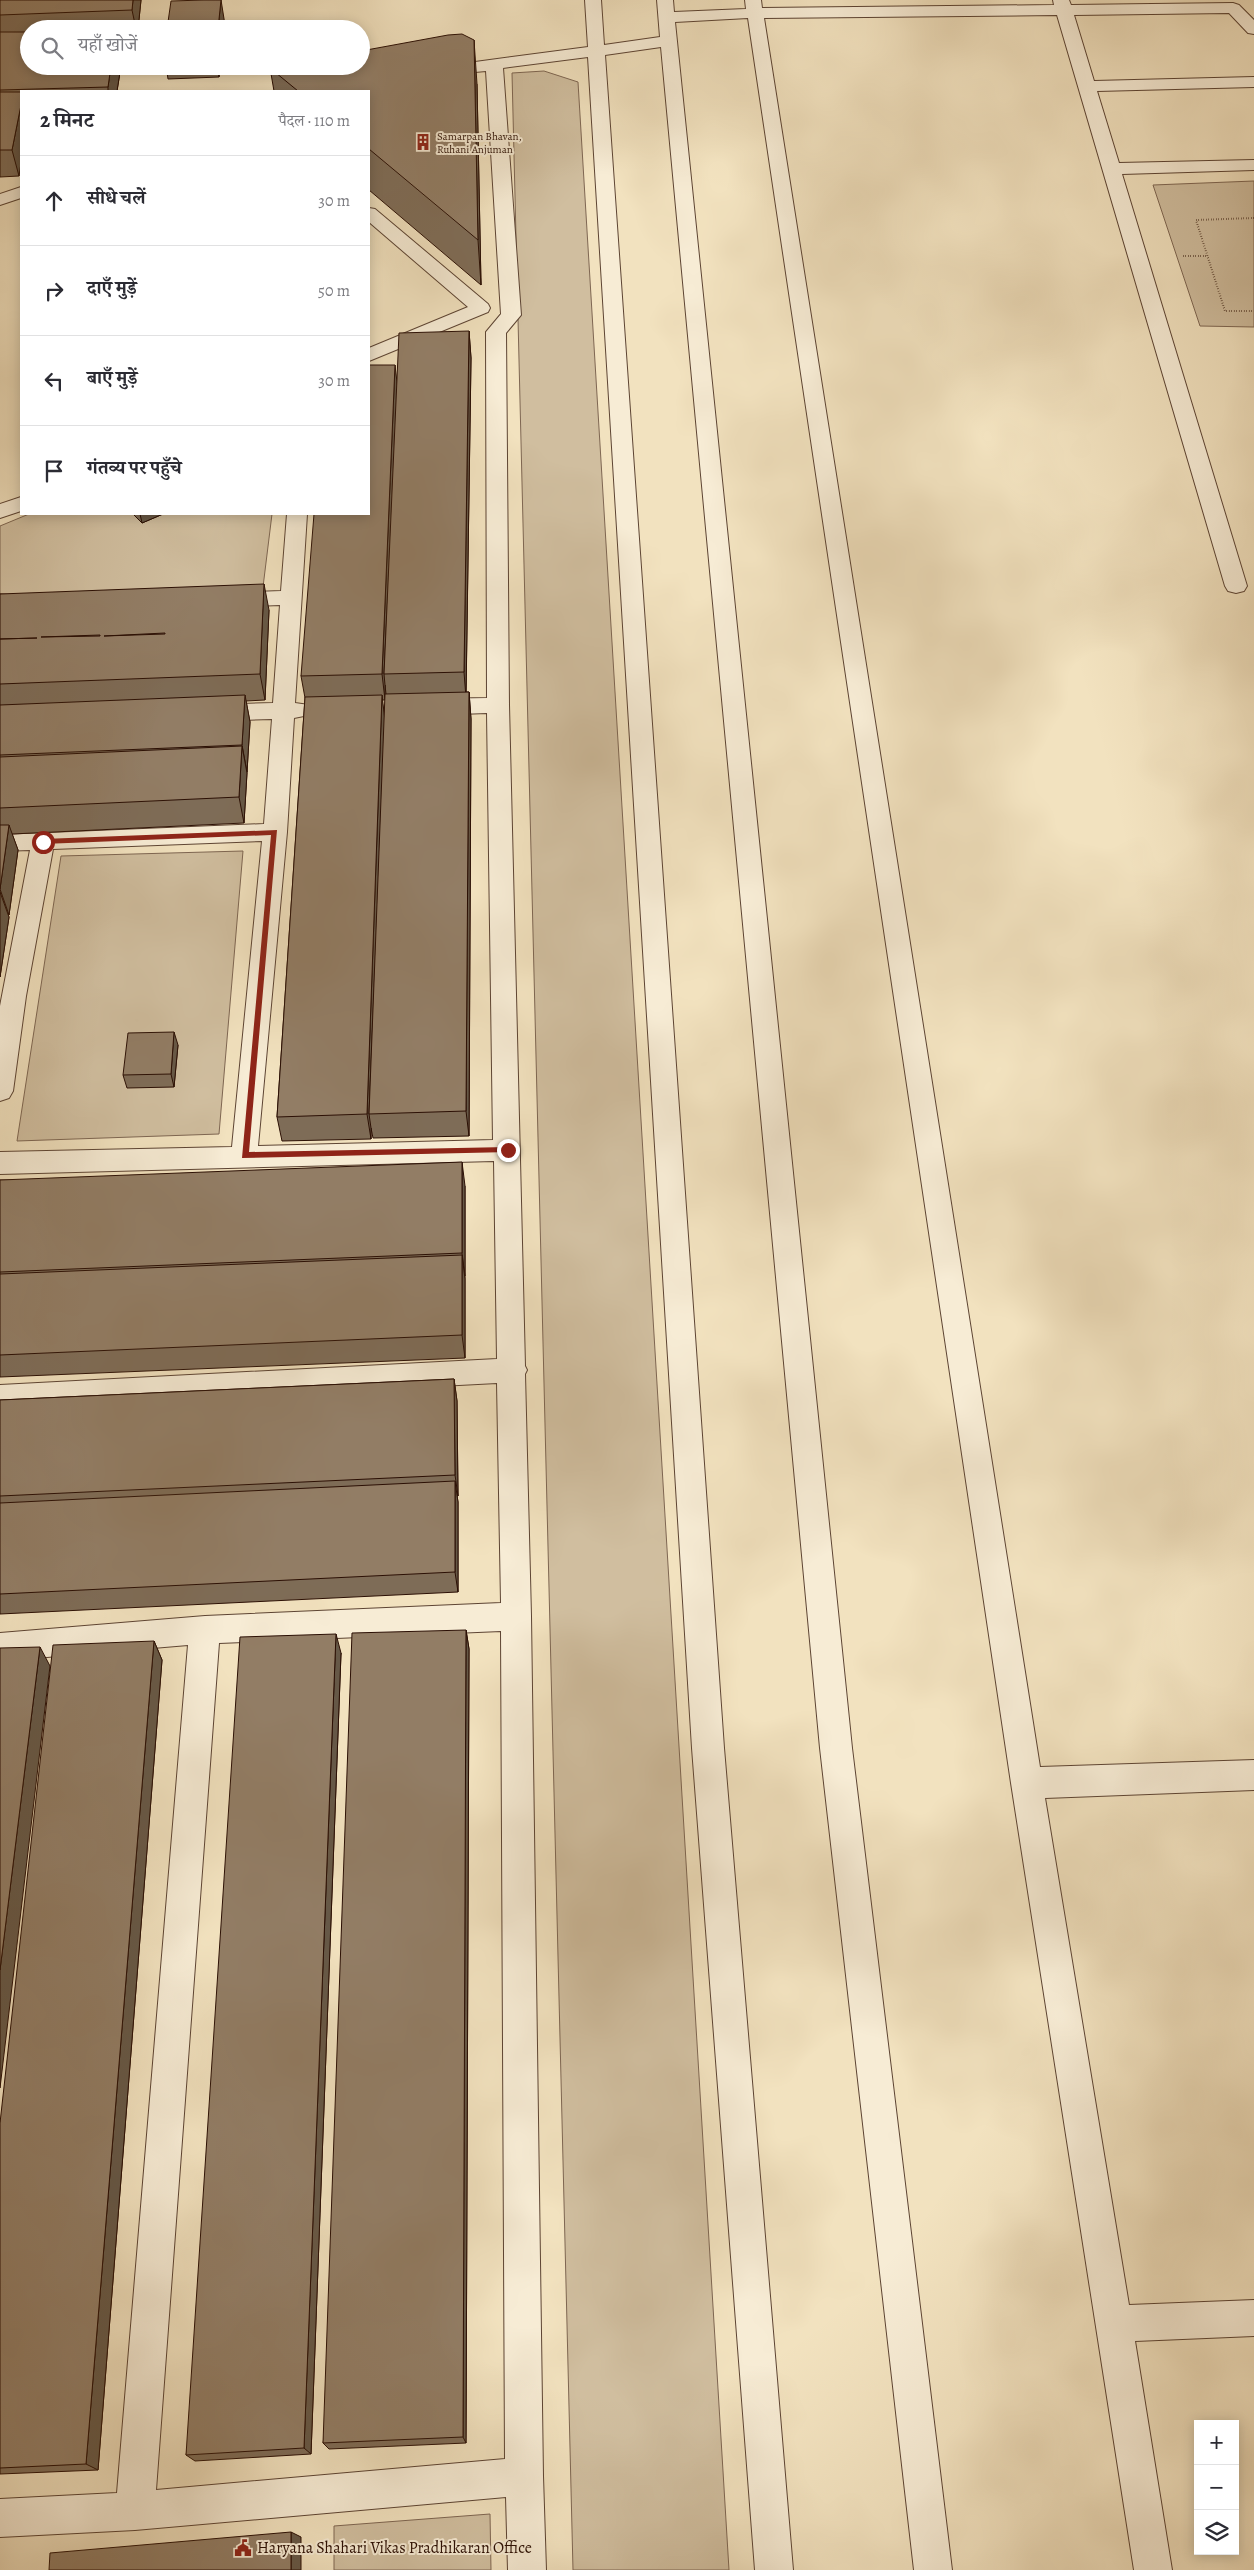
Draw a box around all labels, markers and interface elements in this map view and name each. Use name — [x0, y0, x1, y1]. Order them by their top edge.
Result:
search box — [20, 20, 370, 75]
text: यहाँ खोजें — [78, 32, 137, 58]
icon: search — [38, 34, 66, 62]
text: 2 मिनट — [40, 106, 94, 134]
text: पैदल · 110 m — [278, 110, 350, 132]
place label: Samarpan Bhavan, Ruhani Anjuman — [437, 129, 522, 157]
building icon: Samarpan Bhavan, Ruhani Anjuman — [413, 132, 433, 152]
text: सीधे चलें — [87, 185, 145, 211]
icon: ahead — [40, 187, 68, 215]
text: 30 m — [318, 190, 350, 212]
text: दाएँ मुड़ें — [87, 275, 137, 301]
icon: right — [40, 277, 68, 305]
text: 50 m — [318, 280, 350, 302]
text: बाएँ मुड़ें — [87, 365, 137, 391]
icon: left — [40, 367, 68, 395]
text: 30 m — [318, 370, 350, 392]
text: गंतव्य पर पहुँचे — [87, 455, 182, 481]
icon: arrive — [40, 457, 68, 485]
route start — [32, 831, 55, 854]
route end — [497, 1139, 520, 1162]
map controls — [1194, 2420, 1239, 2555]
button: + — [1194, 2420, 1239, 2465]
button: − — [1194, 2465, 1239, 2510]
button: layers — [1194, 2510, 1239, 2555]
place label: Haryana Shahari Vikas Pradhikaran Office — [257, 2537, 532, 2559]
public building icon: Haryana Shahari Vikas Pradhikaran Office — [233, 2538, 253, 2558]

